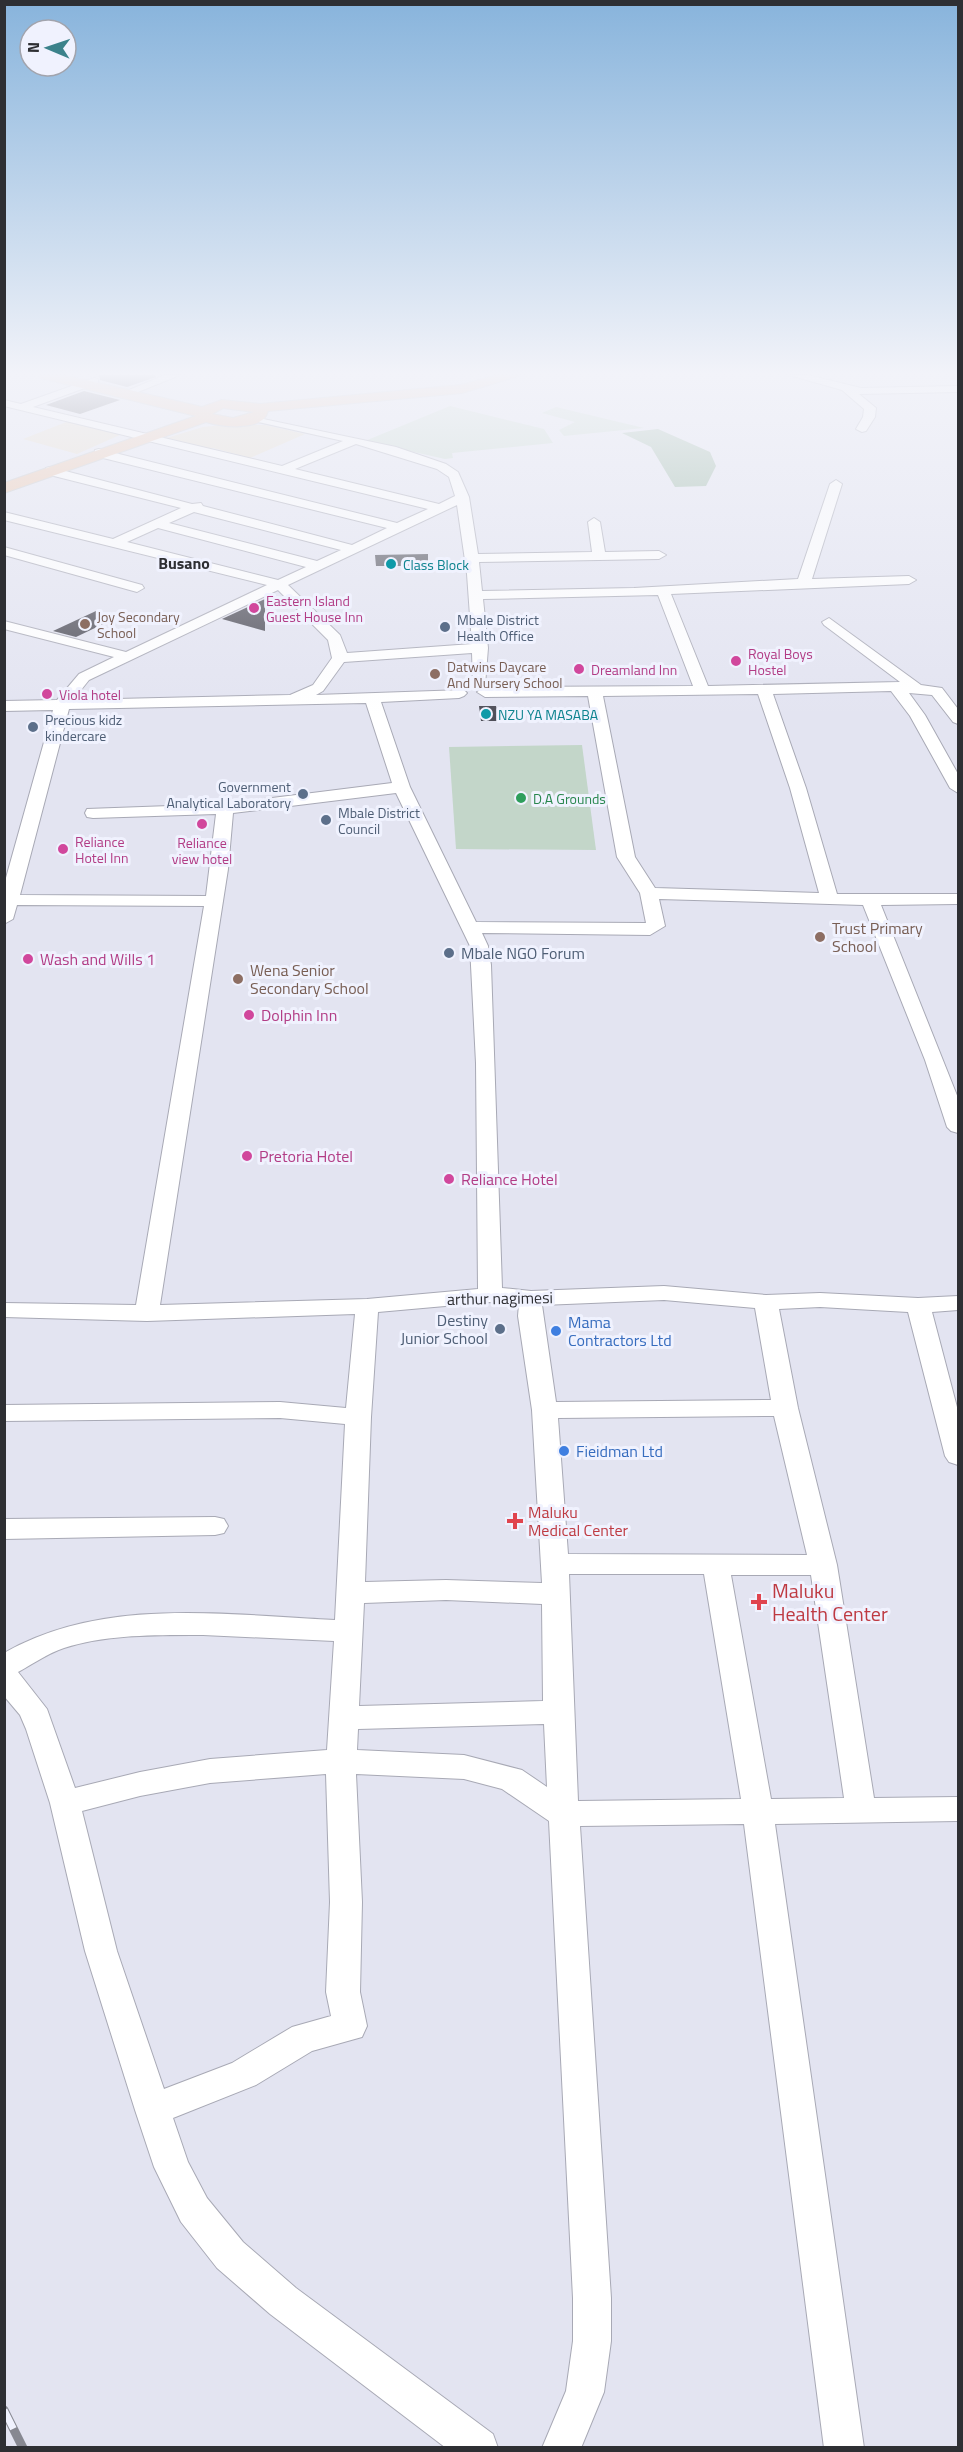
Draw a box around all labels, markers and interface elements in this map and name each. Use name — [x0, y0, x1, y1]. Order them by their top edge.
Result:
north arrow — [18, 18, 78, 78]
text: N — [21, 42, 45, 53]
district label: Busano — [158, 551, 210, 575]
place label: Class Block — [403, 554, 469, 575]
marker: Class Block — [384, 557, 398, 571]
place label: Eastern Island Guest House Inn — [266, 590, 363, 627]
marker: Eastern Island Guest House Inn — [247, 601, 261, 615]
place label: Joy Secondary School — [97, 606, 180, 643]
place label: Mbale District Health Office — [457, 609, 539, 646]
marker: Joy Secondary School — [78, 617, 92, 631]
marker: Mbale District Health Office — [438, 620, 452, 634]
place label: Royal Boys Hostel — [748, 643, 813, 680]
marker: Royal Boys Hostel — [729, 654, 743, 668]
place label: Datwins Daycare And Nursery School — [447, 656, 563, 693]
place label: Dreamland Inn — [591, 659, 677, 680]
marker: Dreamland Inn — [572, 662, 586, 676]
marker: Datwins Daycare And Nursery School — [428, 667, 442, 681]
place label: Viola hotel — [59, 684, 121, 705]
marker: Viola hotel — [40, 687, 54, 701]
place label: NZU YA MASABA — [498, 704, 599, 725]
marker: NZU YA MASABA — [479, 707, 493, 721]
place label: Precious kidz kindercare — [45, 709, 122, 746]
marker: Precious kidz kindercare — [26, 720, 40, 734]
place label: Government Analytical Laboratory — [166, 776, 291, 813]
marker: Government Analytical Laboratory — [296, 787, 310, 801]
place label: D.A Grounds — [533, 788, 606, 809]
marker: D.A Grounds — [514, 791, 528, 805]
place label: Mbale District Council — [338, 802, 420, 839]
marker: Mbale District Council — [319, 813, 333, 827]
marker: Reliance view hotel — [195, 817, 209, 831]
place label: Reliance Hotel Inn — [75, 831, 129, 868]
place label: Reliance view hotel — [172, 832, 232, 869]
marker: Reliance Hotel Inn — [56, 842, 70, 856]
place label: Trust Primary School — [832, 916, 923, 958]
marker: Trust Primary School — [813, 930, 827, 944]
place label: Mbale NGO Forum — [461, 941, 585, 965]
marker: Mbale NGO Forum — [442, 946, 456, 960]
place label: Wash and Wills 1 — [40, 947, 155, 971]
marker: Wash and Wills 1 — [21, 952, 35, 966]
place label: Wena Senior Secondary School — [250, 958, 369, 1000]
marker: Wena Senior Secondary School — [231, 972, 245, 986]
place label: Dolphin Inn — [261, 1003, 337, 1027]
marker: Dolphin Inn — [242, 1008, 256, 1022]
place label: Pretoria Hotel — [259, 1144, 353, 1168]
marker: Pretoria Hotel — [240, 1149, 254, 1163]
place label: Reliance Hotel — [461, 1167, 558, 1191]
marker: Reliance Hotel — [442, 1172, 456, 1186]
street label: arthur nagimesi — [447, 1285, 553, 1311]
place label: Destiny Junior School — [400, 1308, 488, 1350]
place label: Mama Contractors Ltd — [568, 1310, 672, 1352]
marker: Destiny Junior School — [493, 1322, 507, 1336]
marker: Mama Contractors Ltd — [549, 1324, 563, 1338]
place label: Fieidman Ltd — [576, 1439, 663, 1463]
marker: Fieidman Ltd — [557, 1444, 571, 1458]
place label: Maluku Medical Center — [528, 1500, 628, 1542]
marker: Maluku Medical Center — [506, 1512, 524, 1530]
place label: Maluku Health Center — [772, 1575, 888, 1629]
marker: Maluku Health Center — [750, 1593, 768, 1611]

